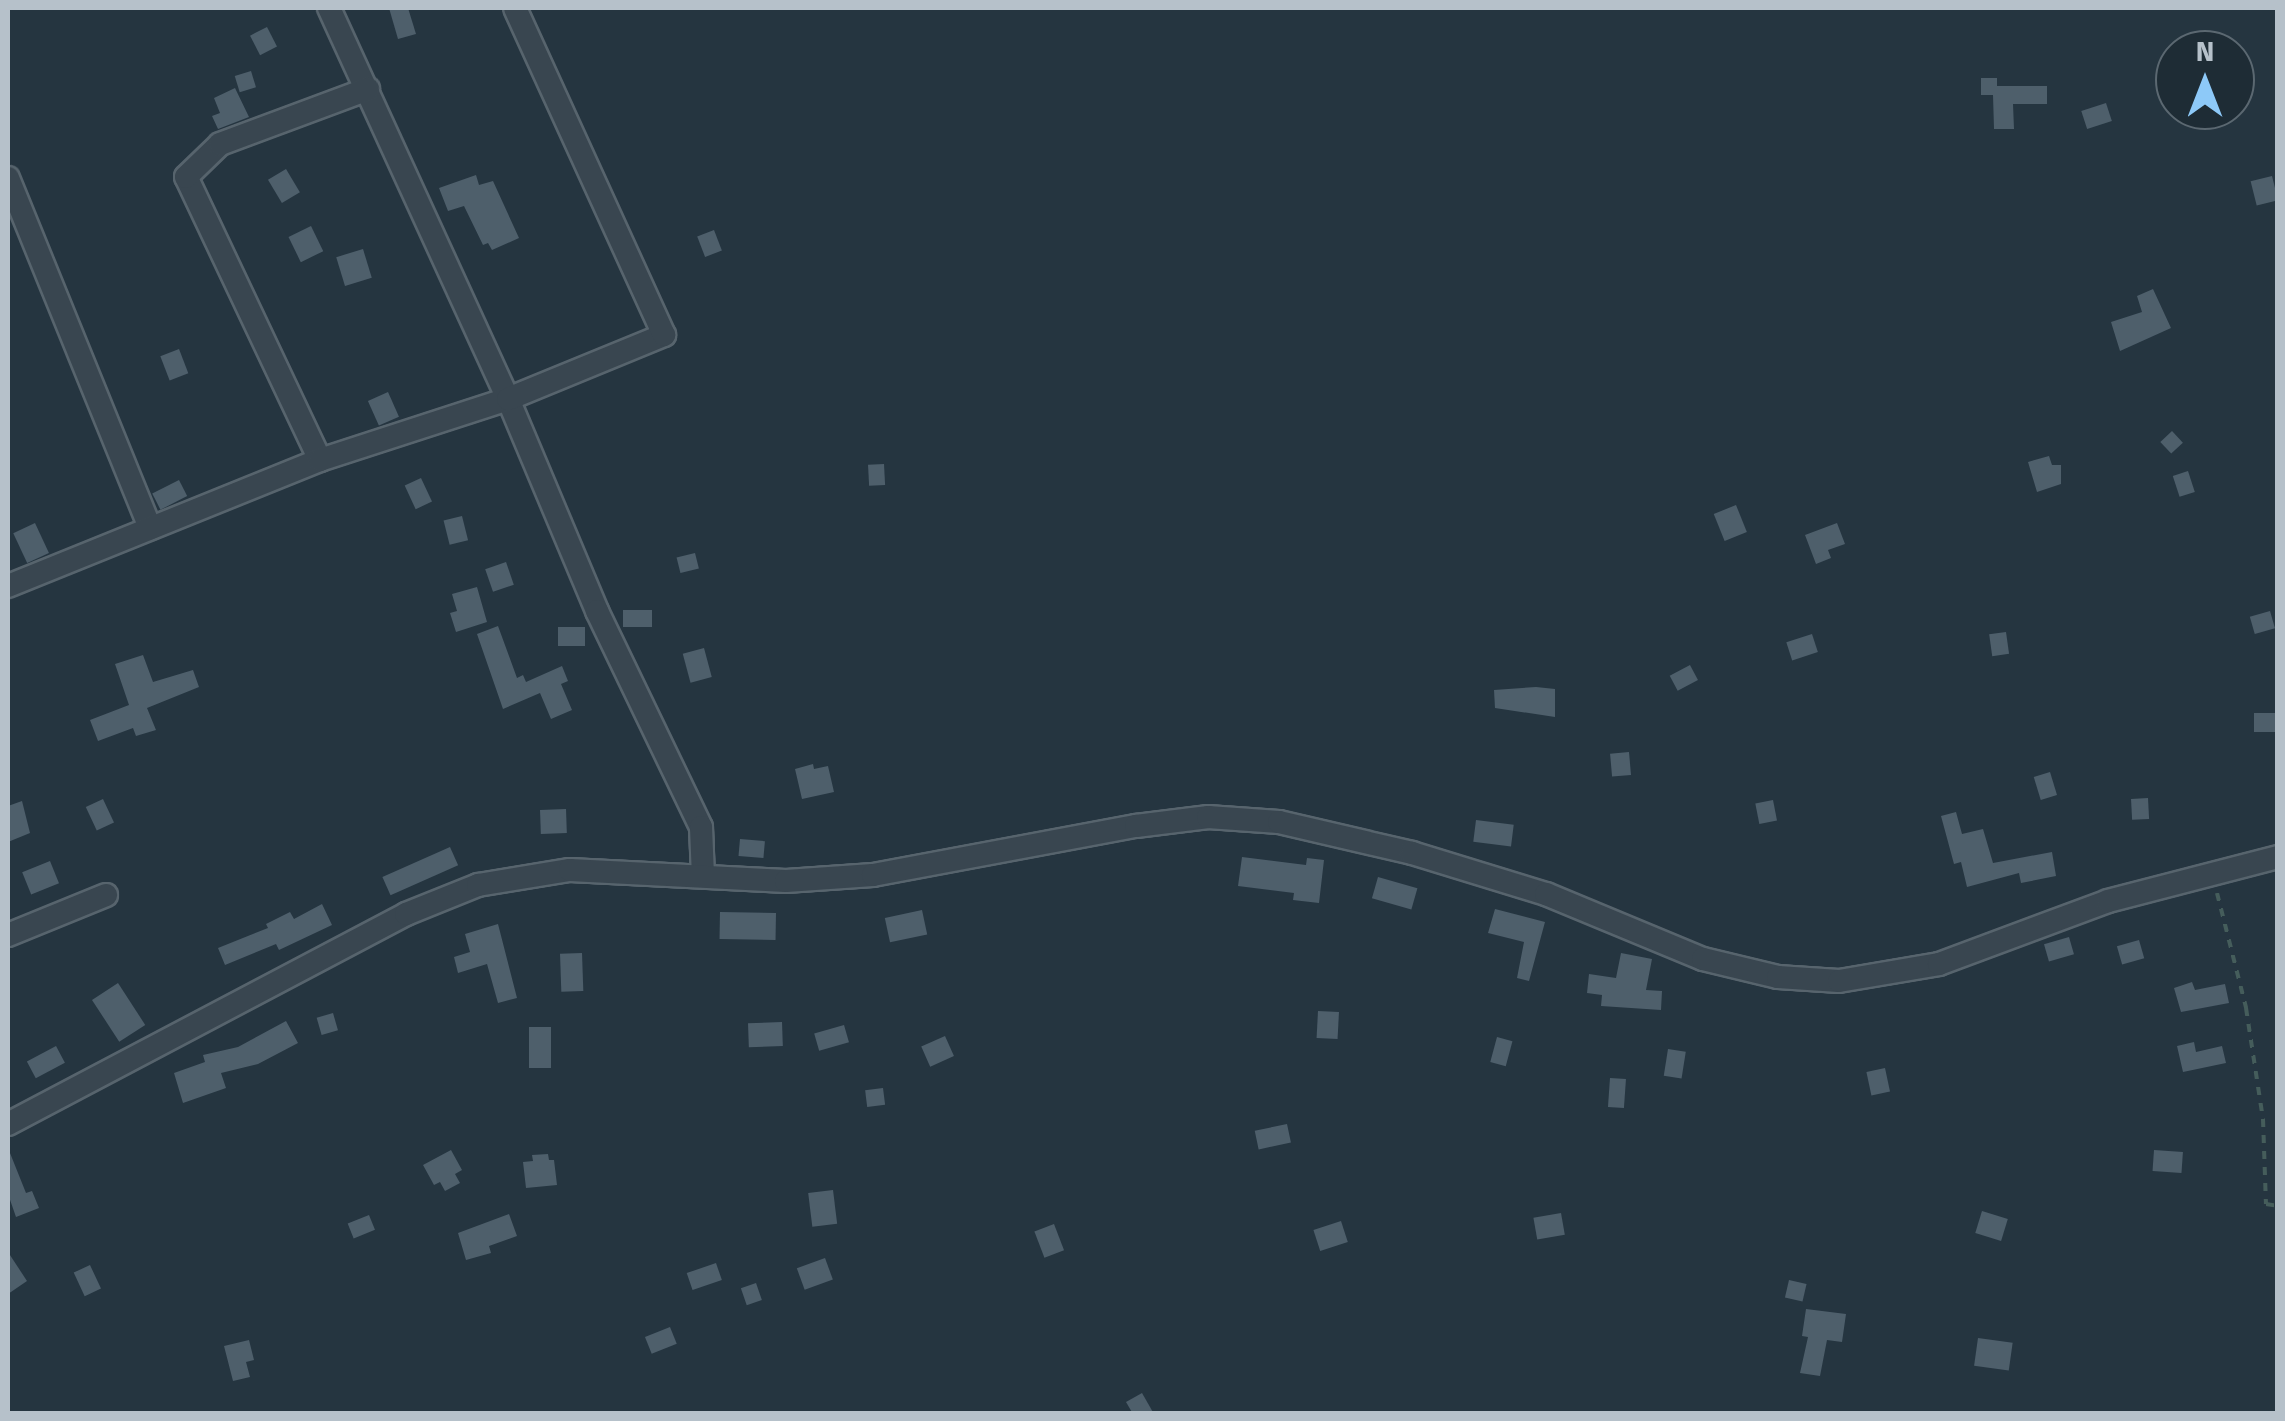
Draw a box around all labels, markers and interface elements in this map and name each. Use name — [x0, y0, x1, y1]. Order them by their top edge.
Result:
north arrow — [2155, 30, 2255, 130]
text: N — [2196, 35, 2214, 68]

